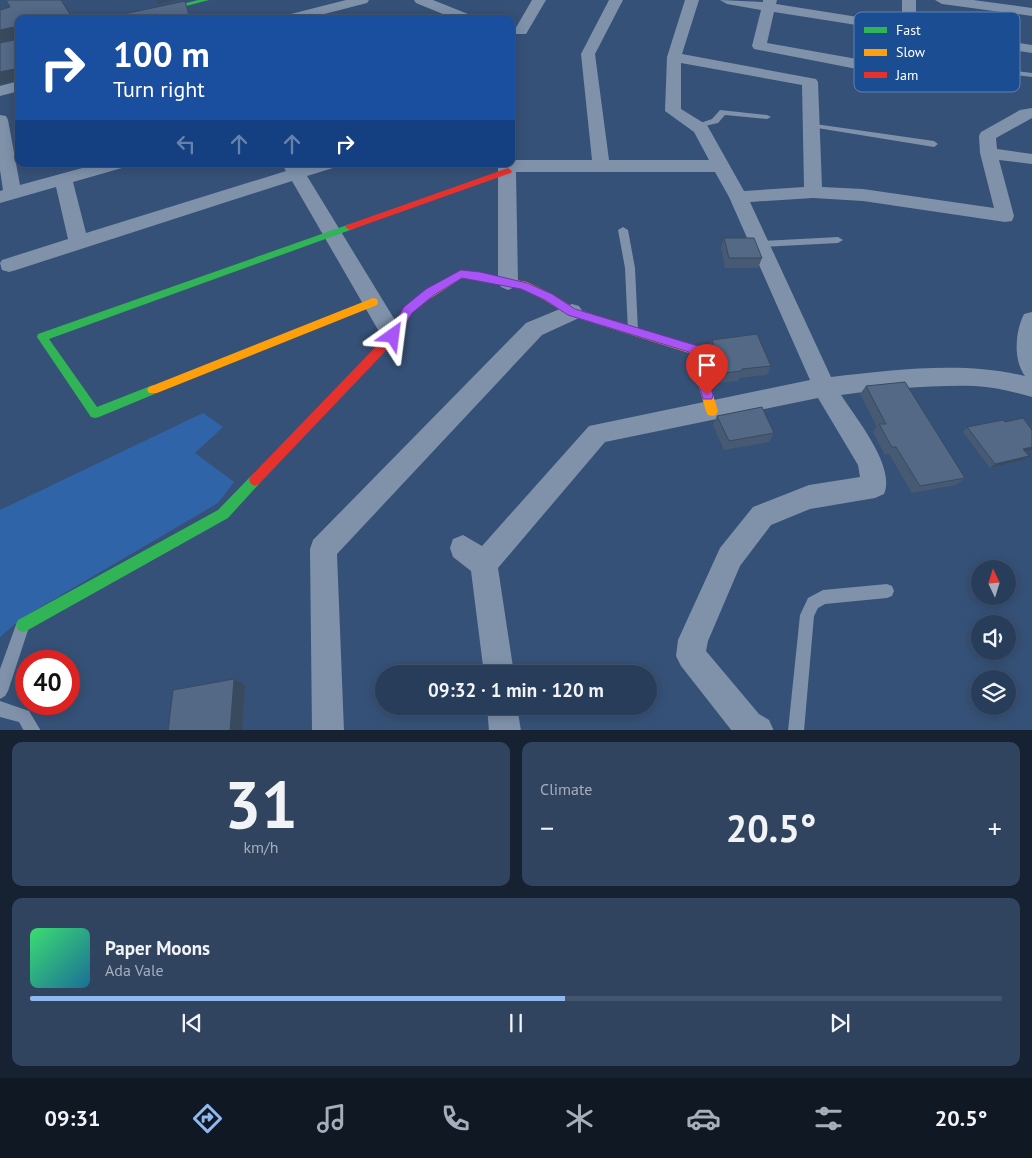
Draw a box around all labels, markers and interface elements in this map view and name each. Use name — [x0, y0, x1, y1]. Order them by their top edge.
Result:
legend — [854, 12, 1020, 92]
text: Fast — [896, 21, 921, 39]
text: 100 m — [113, 31, 210, 77]
icon: right — [30, 35, 95, 100]
text: Slow — [896, 43, 926, 61]
text: Jam — [895, 66, 918, 84]
text: Turn right — [113, 75, 205, 103]
icon: left — [172, 130, 200, 158]
icon: ahead — [225, 130, 253, 158]
icon: ahead — [278, 130, 306, 158]
icon: right — [331, 130, 359, 158]
position arrow — [366, 309, 418, 361]
pin — [686, 344, 728, 395]
icon: arrive — [693, 351, 721, 379]
north arrow — [971, 560, 1016, 605]
map controls — [971, 560, 1016, 715]
button: sound — [971, 615, 1016, 660]
speed limit sign: 40 — [15, 650, 80, 715]
button: layers — [971, 670, 1016, 715]
text: 09:32 · 1 min · 120 m — [428, 678, 604, 702]
text: 31 — [224, 762, 298, 846]
text: Climate — [540, 779, 592, 799]
text: 20.5° — [726, 803, 816, 852]
text: − — [540, 809, 554, 846]
text: + — [988, 809, 1002, 846]
text: km/h — [243, 837, 279, 857]
text: Paper Moons — [105, 936, 210, 960]
text: Ada Vale — [105, 960, 164, 980]
icon: previous — [178, 1009, 206, 1037]
icon: pause — [502, 1009, 530, 1037]
icon: next — [826, 1009, 854, 1037]
icon: directions — [190, 1101, 225, 1136]
icon: music — [314, 1101, 349, 1136]
icon: phone — [438, 1101, 473, 1136]
icon: climate — [562, 1101, 597, 1136]
icon: car — [686, 1101, 721, 1136]
icon: filters — [811, 1101, 846, 1136]
text: 09:31 — [45, 1104, 100, 1132]
text: 20.5° — [935, 1104, 987, 1132]

